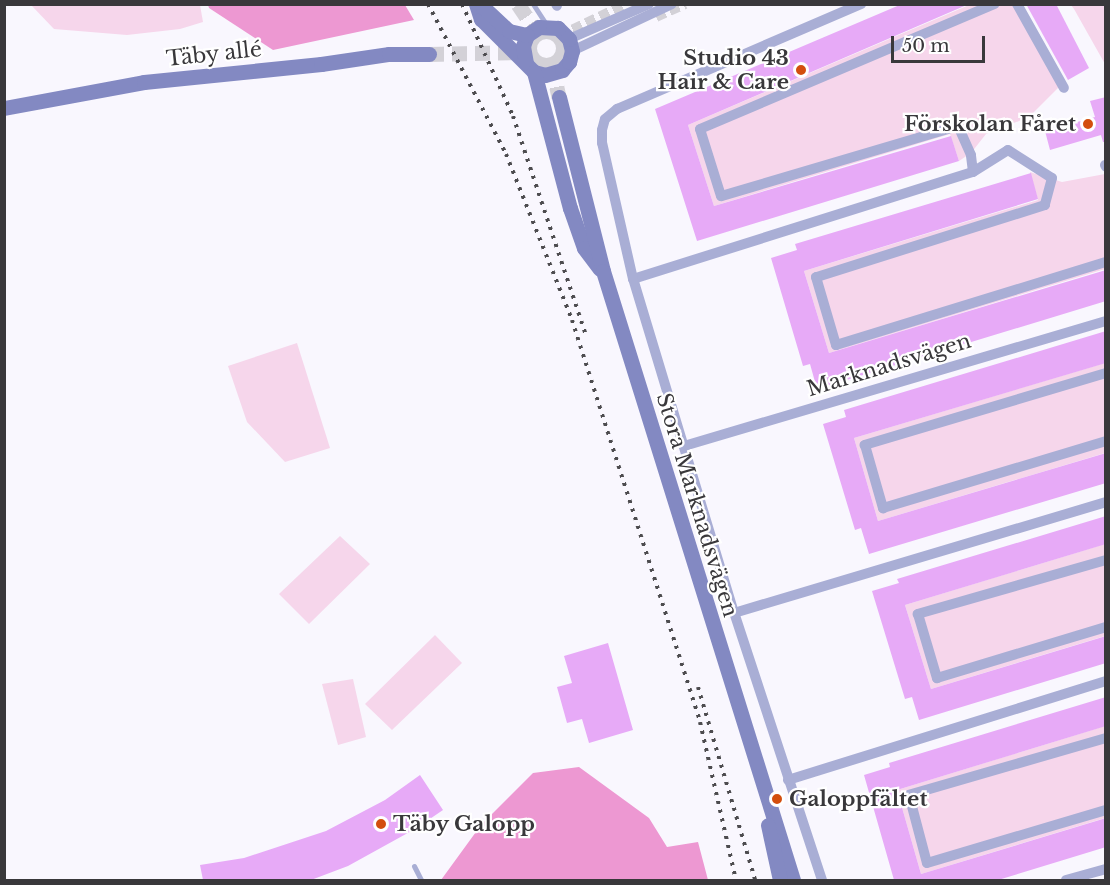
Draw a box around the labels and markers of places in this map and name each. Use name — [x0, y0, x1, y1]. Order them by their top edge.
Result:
place label: Studio 43 Hair & Care — [657, 45, 789, 95]
marker: Studio 43 Hair & Care — [794, 63, 808, 77]
place label: Förskolan Fåret — [904, 111, 1076, 137]
marker: Förskolan Fåret — [1081, 117, 1095, 131]
place label: Galoppfältet — [789, 786, 927, 812]
marker: Galoppfältet — [770, 792, 784, 806]
place label: Täby Galopp — [393, 811, 536, 837]
marker: Täby Galopp — [374, 817, 388, 831]

